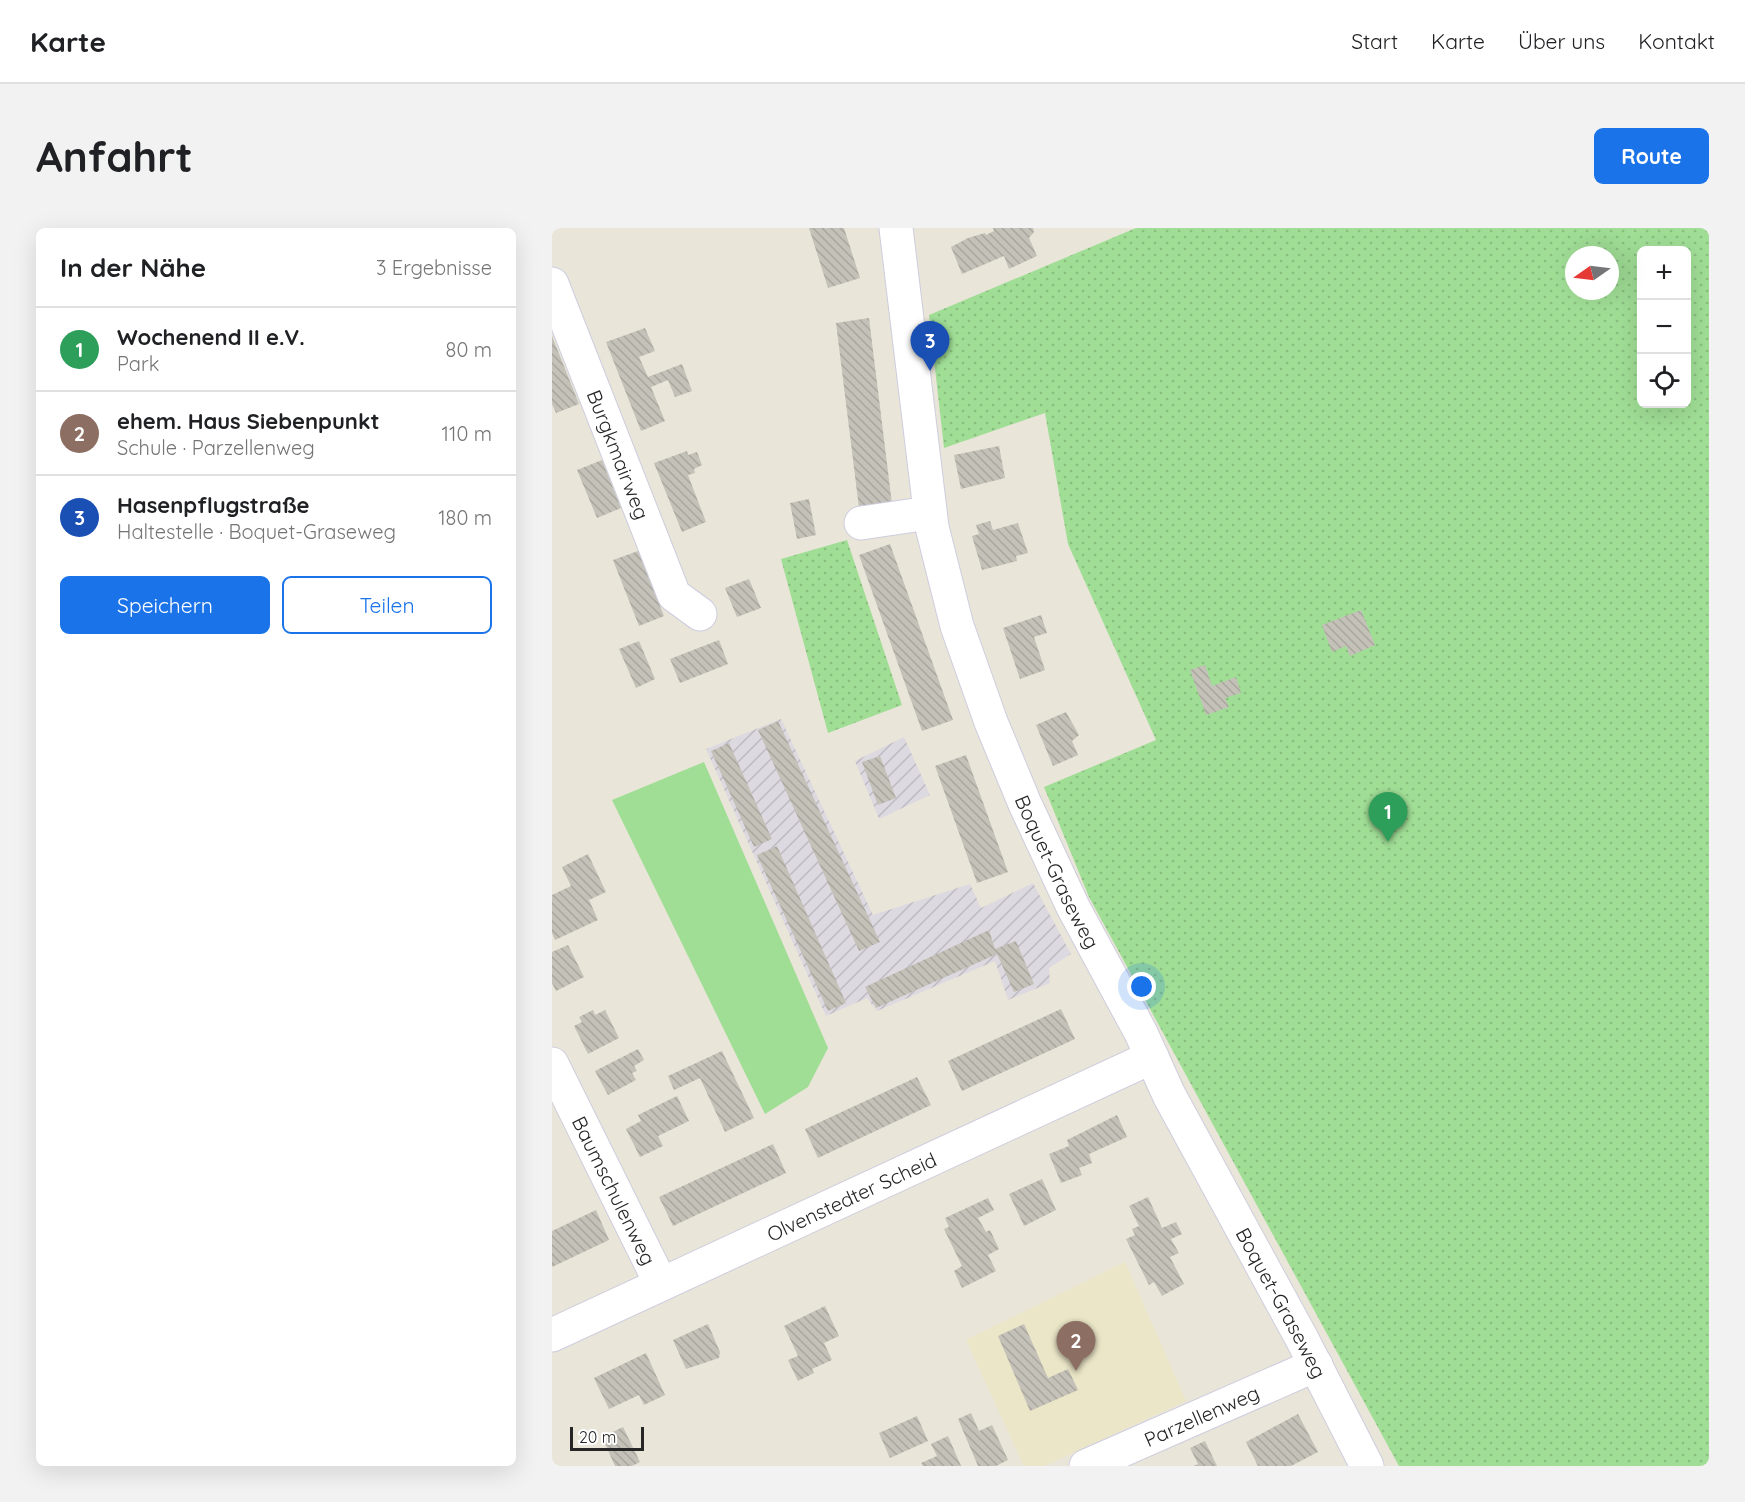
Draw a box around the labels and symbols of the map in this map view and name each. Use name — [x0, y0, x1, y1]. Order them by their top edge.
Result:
north arrow — [1565, 246, 1619, 300]
pin: 3 — [910, 322, 950, 371]
street label: Burgkmairweg — [582, 386, 656, 523]
street label: Boquet-Graseweg — [1010, 791, 1105, 953]
pin: 1 — [1368, 792, 1408, 842]
your location — [1127, 972, 1156, 1001]
street label: Baumschulenweg — [567, 1112, 662, 1269]
street label: Olvenstedter Scheid — [763, 1146, 940, 1246]
street label: Boquet-Graseweg — [1231, 1223, 1332, 1382]
pin: 2 — [1056, 1322, 1096, 1371]
street label: Parzellenweg — [1140, 1379, 1263, 1452]
scale bar — [570, 1424, 644, 1452]

